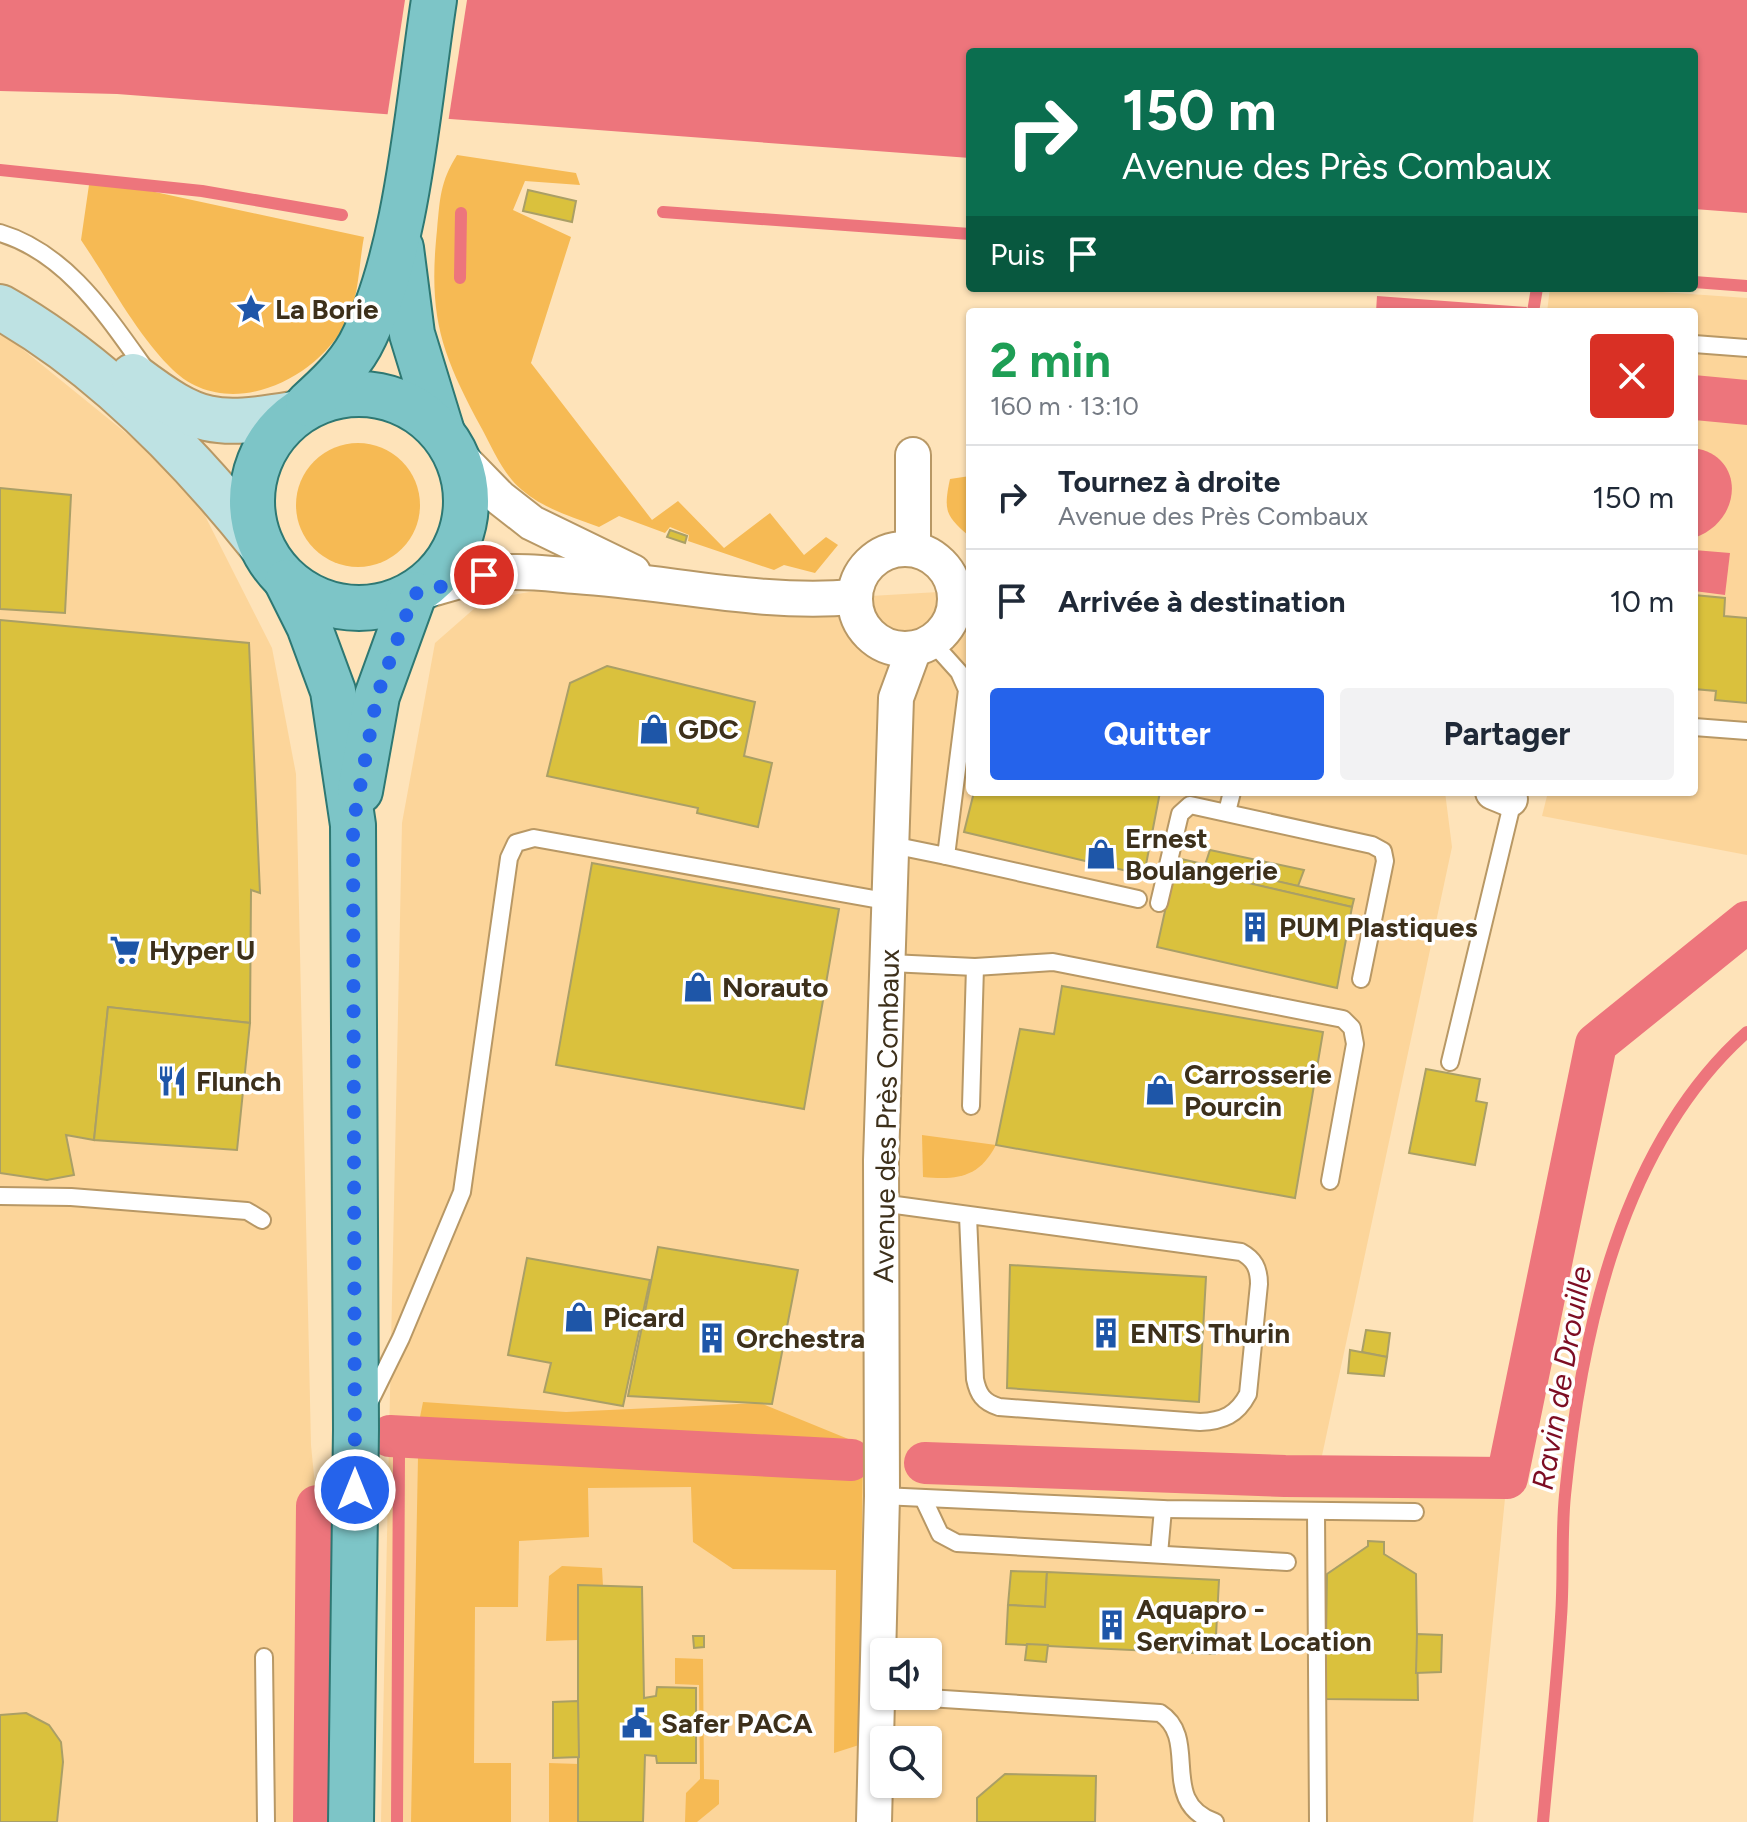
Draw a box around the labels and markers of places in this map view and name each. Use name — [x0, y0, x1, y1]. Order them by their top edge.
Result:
place icon: La Borie — [234, 292, 268, 326]
place label: La Borie — [275, 292, 379, 326]
pin — [450, 541, 518, 609]
shop icon: GDC — [637, 712, 671, 746]
place label: GDC — [678, 712, 739, 746]
place label: Ernest Boulangerie — [1125, 821, 1278, 887]
shop icon: Ernest Boulangerie — [1084, 837, 1118, 871]
building icon: PUM Plastiques — [1238, 910, 1272, 944]
place label: PUM Plastiques — [1279, 910, 1478, 944]
supermarket icon: Hyper U — [108, 933, 142, 967]
place label: Hyper U — [149, 933, 255, 967]
shop icon: Norauto — [681, 970, 715, 1004]
place label: Norauto — [722, 970, 829, 1004]
place label: Carrosserie Pourcin — [1184, 1057, 1332, 1123]
restaurant icon: Flunch — [155, 1064, 189, 1098]
place label: Flunch — [196, 1064, 281, 1098]
shop icon: Carrosserie Pourcin — [1143, 1073, 1177, 1107]
shop icon: Picard — [562, 1300, 596, 1334]
place label: Picard — [603, 1300, 685, 1334]
building icon: ENTS Thurin — [1089, 1316, 1123, 1350]
place label: ENTS Thurin — [1130, 1316, 1290, 1350]
building icon: Orchestra — [695, 1321, 729, 1355]
place label: Orchestra — [736, 1321, 865, 1355]
place label: Aquapro - Servimat Location — [1136, 1592, 1372, 1658]
building icon: Aquapro - Servimat Location — [1095, 1608, 1129, 1642]
public building icon: Safer PACA — [620, 1706, 654, 1740]
place label: Safer PACA — [661, 1706, 813, 1740]

